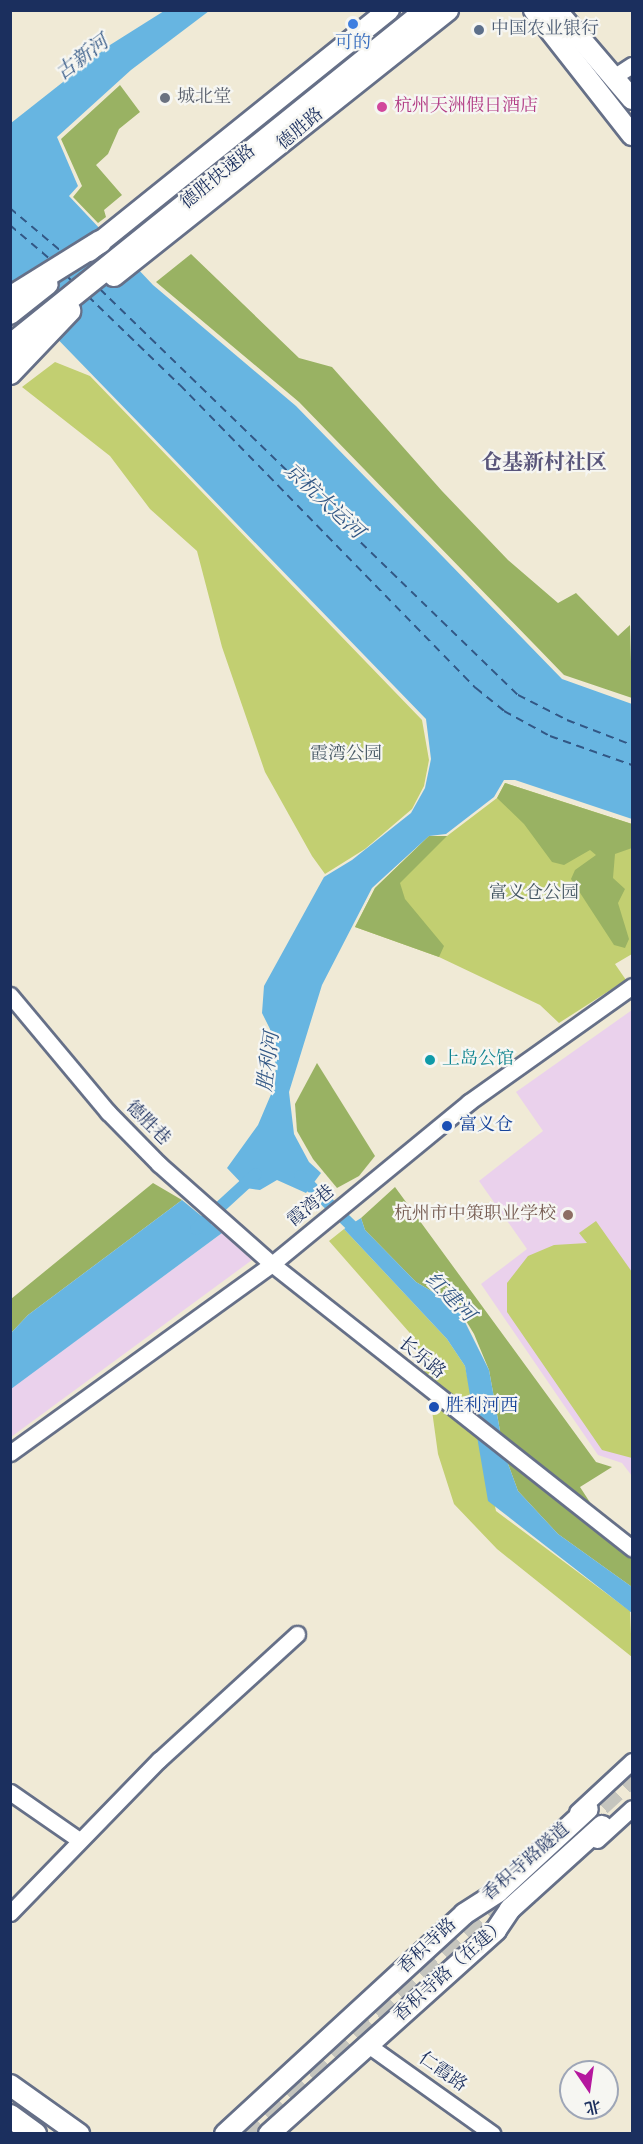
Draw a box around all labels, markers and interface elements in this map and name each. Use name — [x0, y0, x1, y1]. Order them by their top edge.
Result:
marker: 可的 — [346, 17, 360, 31]
place label: 中国农业银行 — [491, 19, 599, 41]
marker: 中国农业银行 — [472, 23, 486, 37]
water label: 古新河 — [52, 31, 114, 87]
place label: 可的 — [335, 33, 371, 55]
place label: 城北堂 — [177, 87, 231, 109]
marker: 城北堂 — [158, 91, 172, 105]
place label: 杭州天洲假日酒店 — [394, 96, 538, 118]
marker: 杭州天洲假日酒店 — [375, 100, 389, 114]
street label: 德胜路 — [273, 104, 329, 156]
street label: 德胜快速路 — [177, 141, 261, 215]
district label: 仓基新村社区 — [481, 451, 607, 477]
water label: 京杭大运河 — [278, 459, 368, 545]
park label: 霞湾公园 — [310, 744, 382, 766]
park label: 富义仓公园 — [489, 883, 579, 905]
water label: 胜利河 — [254, 1031, 286, 1093]
place label: 上岛公馆 — [442, 1049, 514, 1071]
marker: 上岛公馆 — [423, 1053, 437, 1067]
street label: 德胜巷 — [120, 1097, 174, 1151]
place label: 富义仓 — [459, 1115, 513, 1137]
marker: 富义仓 — [440, 1119, 454, 1133]
street label: 霞湾巷 — [284, 1182, 340, 1232]
place label: 杭州市中策职业学校 — [394, 1204, 556, 1226]
marker: 杭州市中策职业学校 — [561, 1208, 575, 1222]
water label: 红建河 — [419, 1268, 479, 1328]
street label: 长乐路 — [393, 1334, 449, 1384]
place label: 胜利河西 — [446, 1396, 518, 1418]
marker: 胜利河西 — [427, 1400, 441, 1414]
street label: 香积寺路隧道 — [479, 1819, 575, 1907]
street label: 香积寺路（在建） — [390, 1915, 512, 2027]
street label: 香积寺路 — [394, 1915, 462, 1979]
street label: 仁霞路 — [414, 2049, 470, 2097]
north arrow — [559, 2060, 619, 2120]
text: 北 — [582, 2093, 603, 2118]

